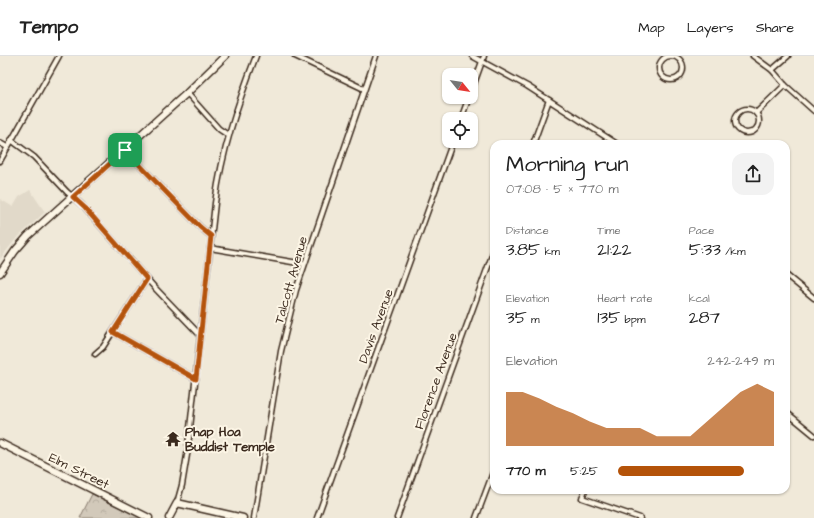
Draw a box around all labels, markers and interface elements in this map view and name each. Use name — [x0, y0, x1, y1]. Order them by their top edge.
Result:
text: Tempo — [20, 14, 78, 41]
text: Map — [638, 18, 665, 38]
text: Layers — [687, 18, 734, 38]
text: Share — [756, 18, 794, 38]
north arrow — [442, 68, 478, 104]
map controls — [442, 68, 478, 148]
button: locate — [442, 112, 478, 148]
pin — [108, 133, 142, 167]
icon: arrive — [114, 139, 136, 161]
text: Morning run — [506, 149, 629, 180]
button: share — [732, 153, 774, 195]
text: 07:08 · 5 × 770 m — [506, 180, 619, 198]
text: Distance — [506, 223, 549, 238]
text: Time — [597, 223, 620, 238]
text: Pace — [689, 223, 714, 238]
street label: Talcott Avenue — [270, 234, 312, 326]
text: 3.85 — [506, 238, 540, 262]
text: 21:22 — [597, 238, 632, 262]
text: 5:33 — [689, 238, 721, 262]
text: km — [540, 244, 560, 259]
text: /km — [721, 244, 746, 259]
street label: Davis Avenue — [354, 286, 398, 366]
text: Elevation — [506, 291, 549, 306]
text: Heart rate — [597, 291, 653, 306]
text: kcal — [689, 291, 710, 306]
text: 35 — [506, 306, 527, 330]
text: 135 — [597, 306, 620, 330]
text: 287 — [689, 306, 720, 330]
text: m — [527, 312, 540, 327]
text: bpm — [620, 312, 645, 327]
street label: Florence Avenue — [410, 330, 462, 432]
text: Elevation — [506, 352, 557, 370]
text: 242–249 m — [707, 352, 774, 370]
place label: Phap Hoa Buddist Temple — [185, 423, 275, 457]
temple icon: Phap Hoa Buddist Temple — [164, 430, 182, 448]
street label: Elm Street — [46, 449, 113, 494]
text: 770 m — [506, 462, 546, 480]
text: 5:25 — [570, 462, 598, 480]

